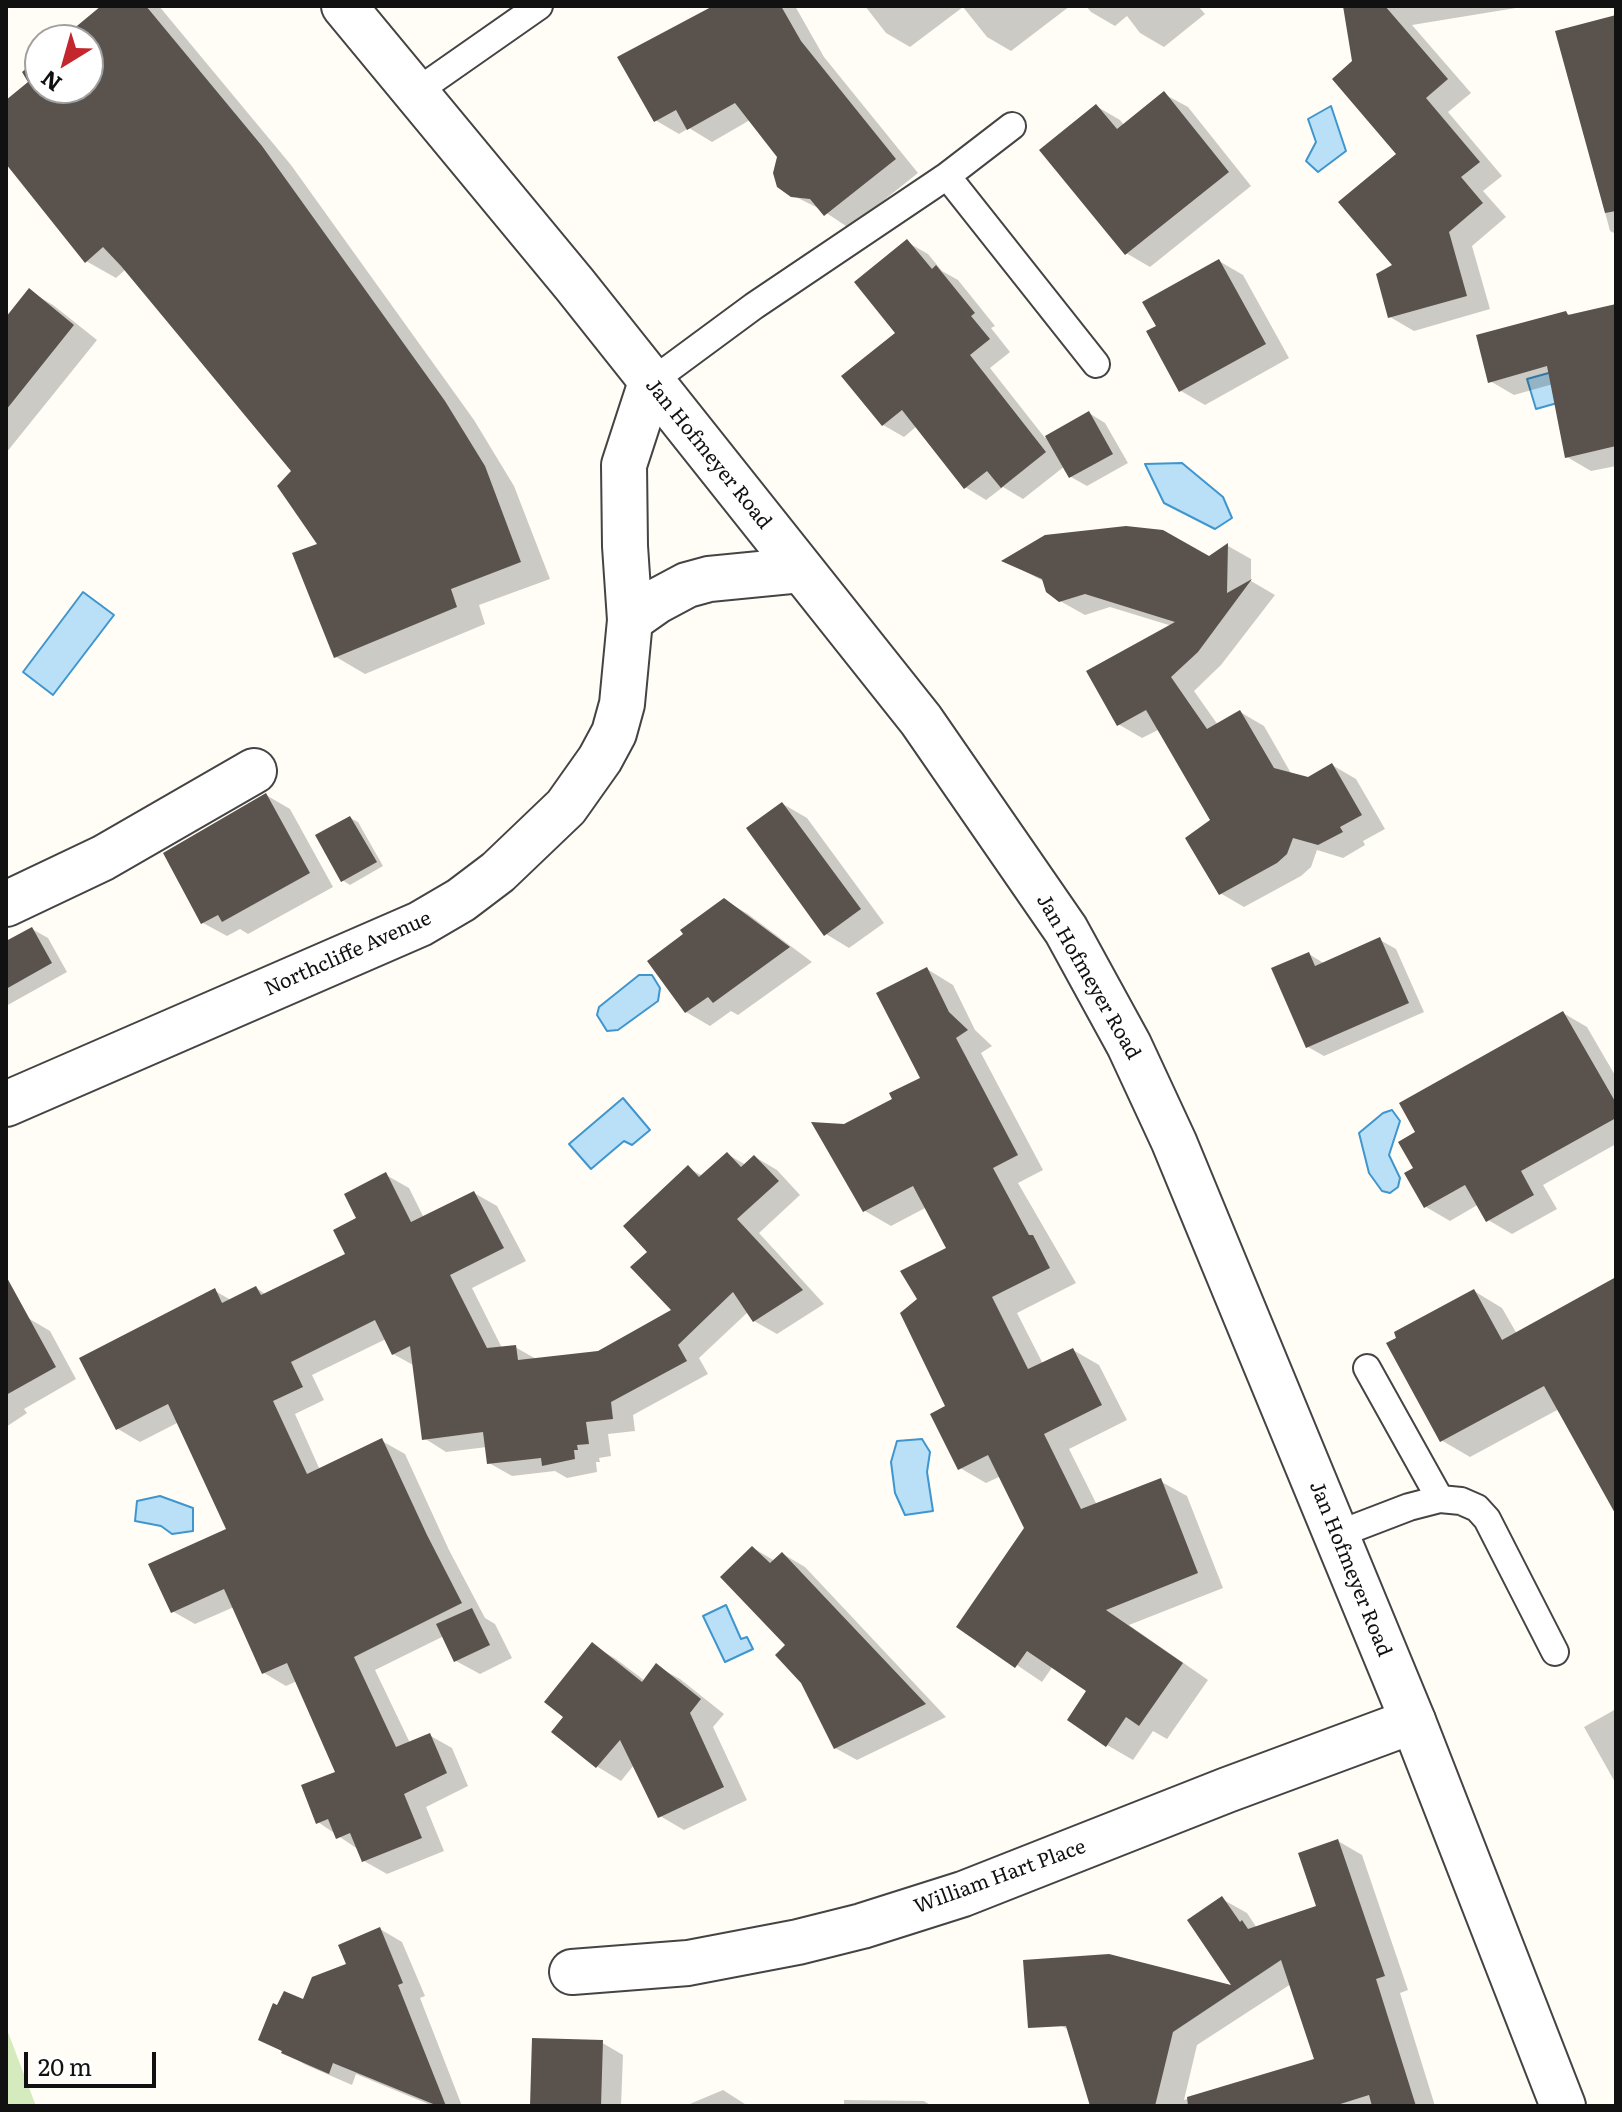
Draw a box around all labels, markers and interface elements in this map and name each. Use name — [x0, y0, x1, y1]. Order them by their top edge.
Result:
north arrow — [24, 24, 104, 104]
text: N — [33, 63, 68, 101]
street label: Jan Hofmeyer Road — [640, 374, 776, 534]
street label: Jan Hofmeyer Road — [1031, 890, 1145, 1064]
street label: Northcliffe Avenue — [261, 906, 435, 1002]
street label: Jan Hofmeyer Road — [1304, 1478, 1396, 1660]
street label: William Hart Place — [911, 1835, 1089, 1919]
scale bar — [28, 2036, 160, 2086]
text: 20 m — [38, 2048, 92, 2083]

